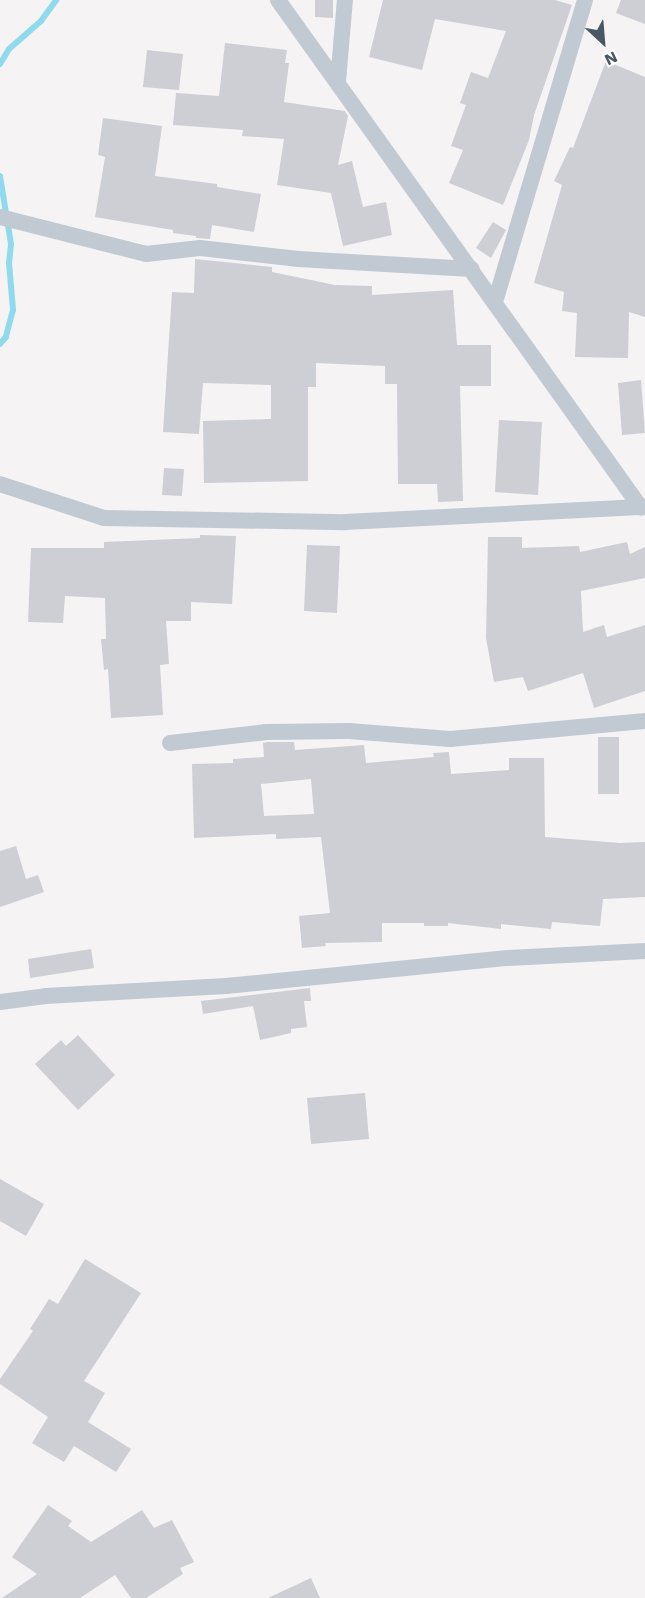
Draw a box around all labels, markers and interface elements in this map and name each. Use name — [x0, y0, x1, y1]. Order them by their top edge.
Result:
north arrow — [573, 12, 633, 72]
text: N — [602, 47, 621, 70]

